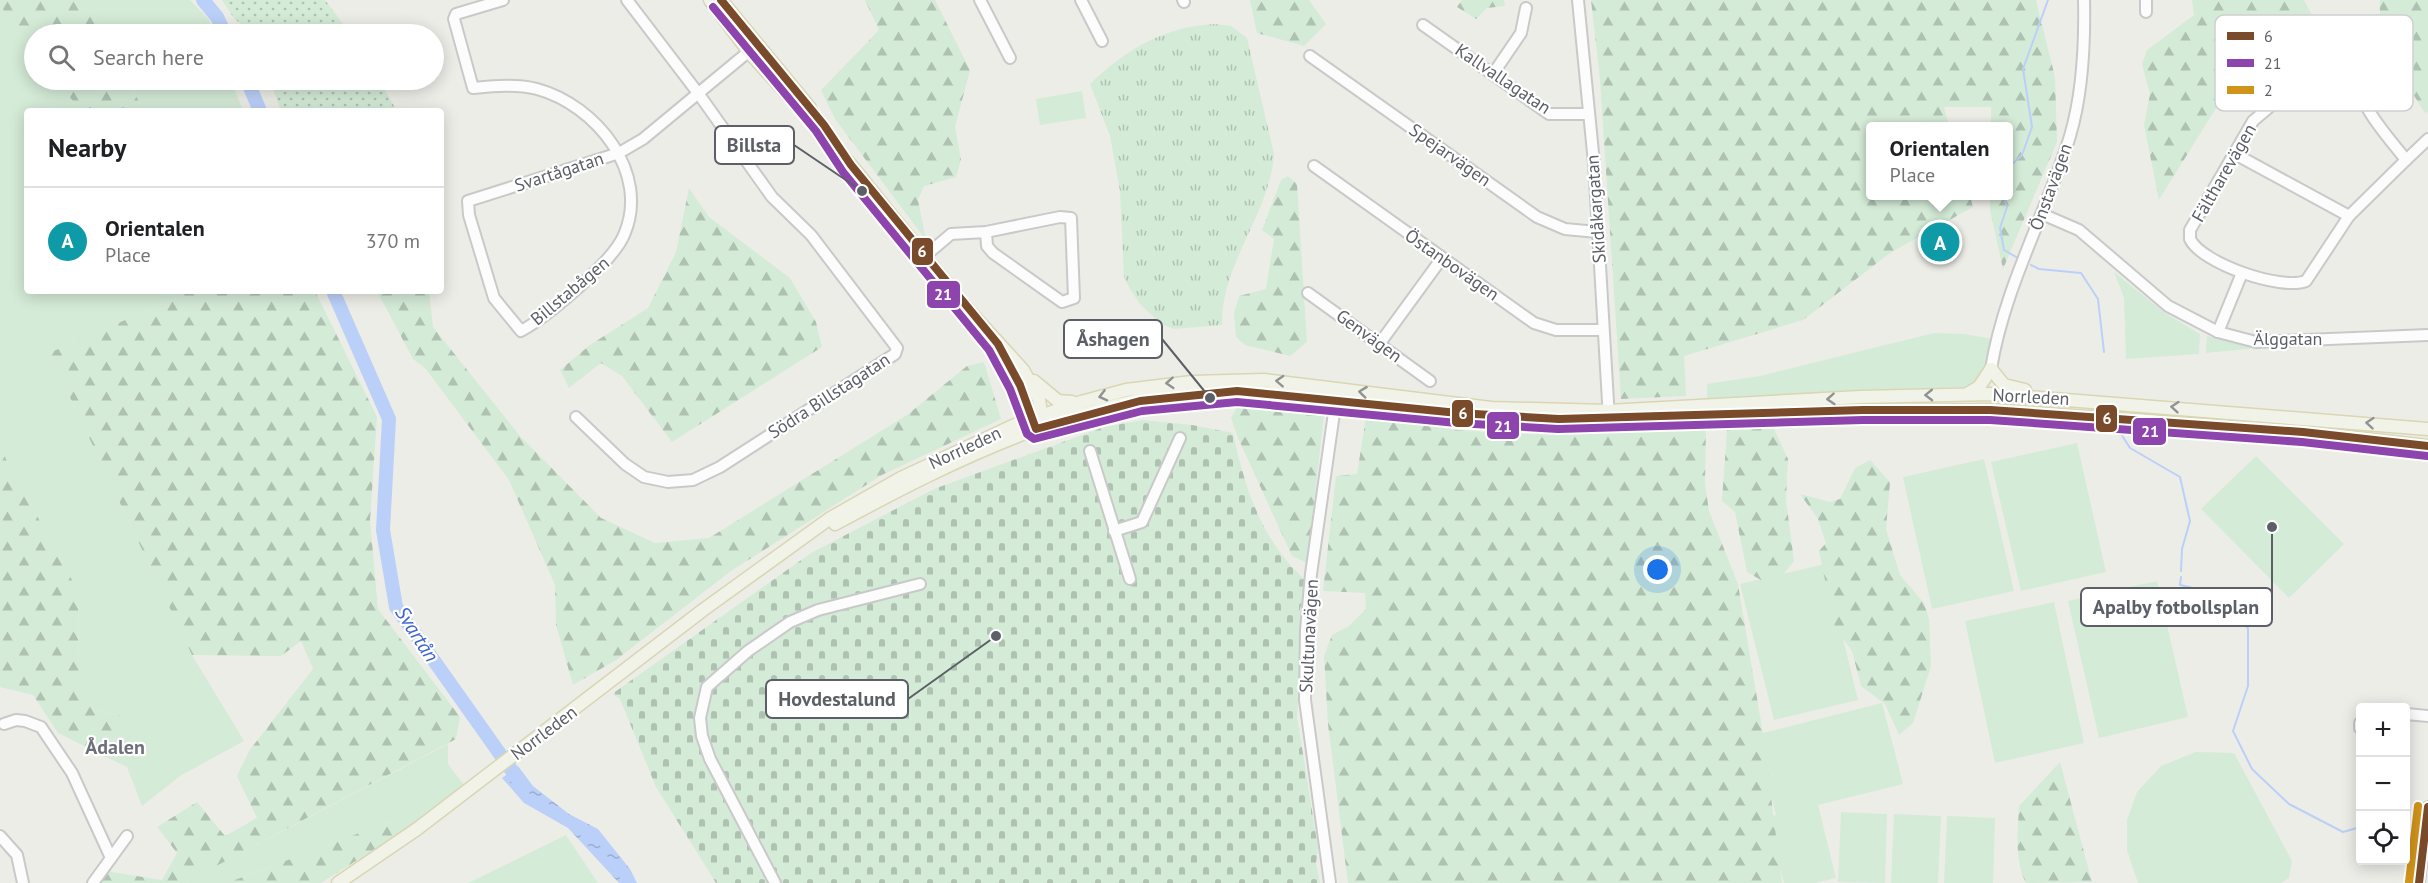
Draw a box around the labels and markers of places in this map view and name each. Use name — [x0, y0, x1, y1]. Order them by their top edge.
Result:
callout: Billsta — [715, 126, 794, 164]
pin: A — [1920, 220, 1960, 264]
callout: Åshagen — [1064, 320, 1162, 358]
callout: Apalby fotbollsplan — [2081, 588, 2272, 626]
callout: Hovdestalund — [766, 680, 908, 718]

